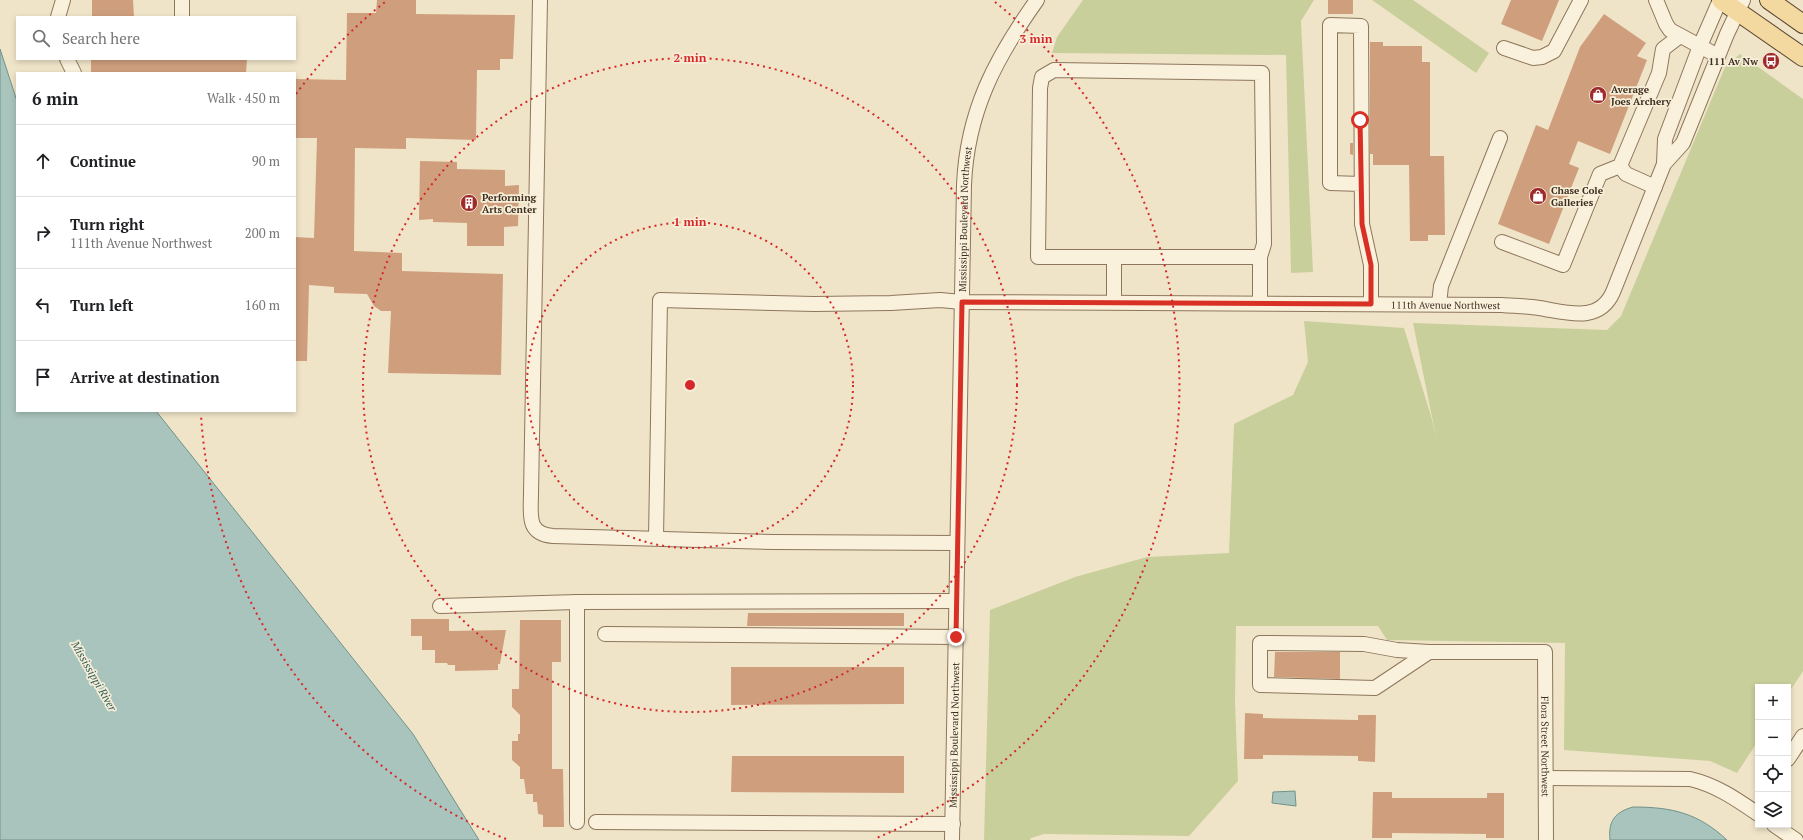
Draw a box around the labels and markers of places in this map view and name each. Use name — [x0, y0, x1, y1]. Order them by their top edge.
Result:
bus stop icon: 111 Av Nw — [1761, 51, 1781, 71]
place label: 111 Av Nw — [1708, 55, 1758, 68]
place label: Average Joes Archery — [1611, 83, 1672, 108]
shop icon: Average Joes Archery — [1588, 85, 1608, 105]
place label: Chase Cole Galleries — [1551, 184, 1604, 209]
shop icon: Chase Cole Galleries — [1528, 186, 1548, 206]
place label: Performing Arts Center — [482, 191, 537, 216]
building icon: Performing Arts Center — [459, 193, 479, 213]
centre of rings — [683, 378, 697, 392]

